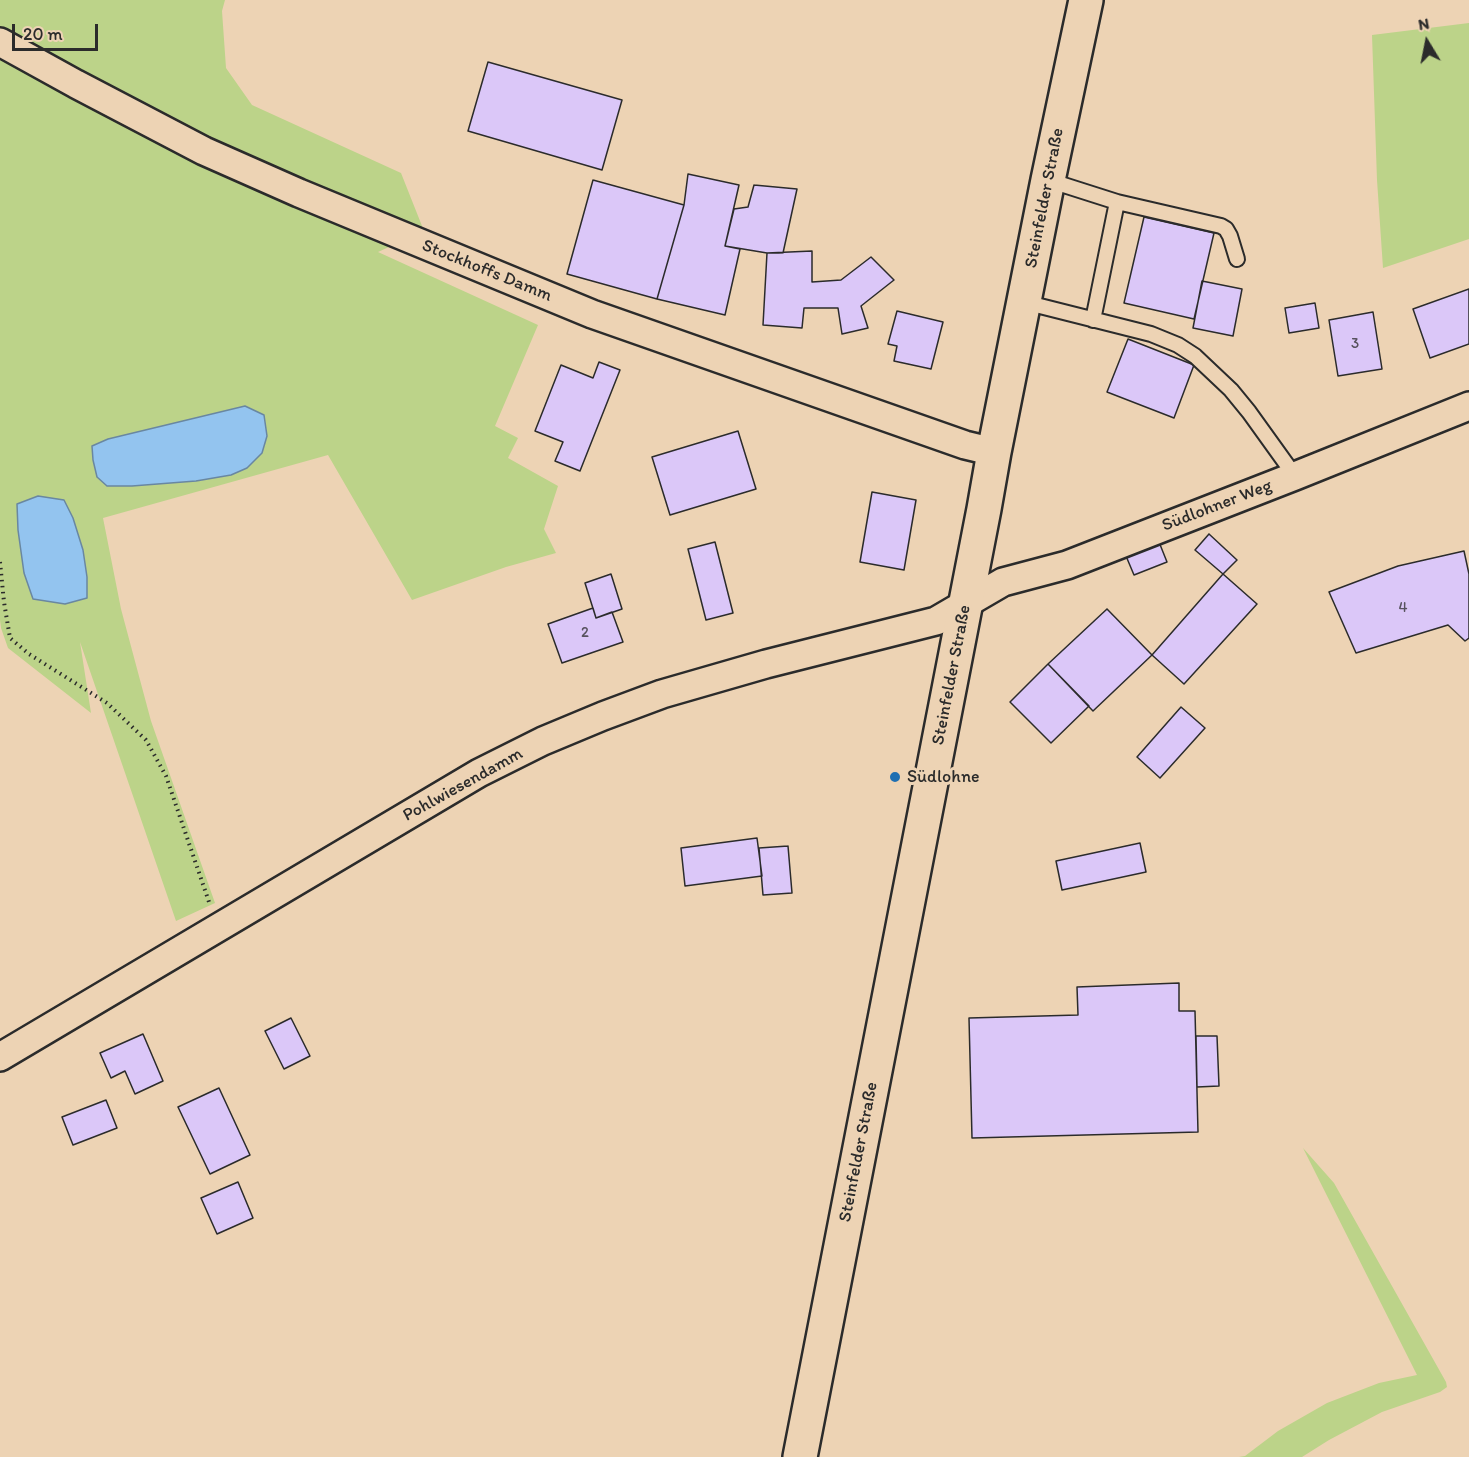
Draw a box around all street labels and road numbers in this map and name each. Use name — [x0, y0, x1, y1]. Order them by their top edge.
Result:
street label: Steinfelder Straße — [1021, 126, 1069, 270]
street label: Stockhoffs Damm — [419, 235, 555, 307]
street label: Südlohner Weg — [1159, 475, 1275, 537]
street label: Steinfelder Straße — [928, 603, 976, 747]
street label: Pohlwiesendamm — [399, 743, 527, 827]
street label: Steinfelder Straße — [835, 1080, 883, 1224]

